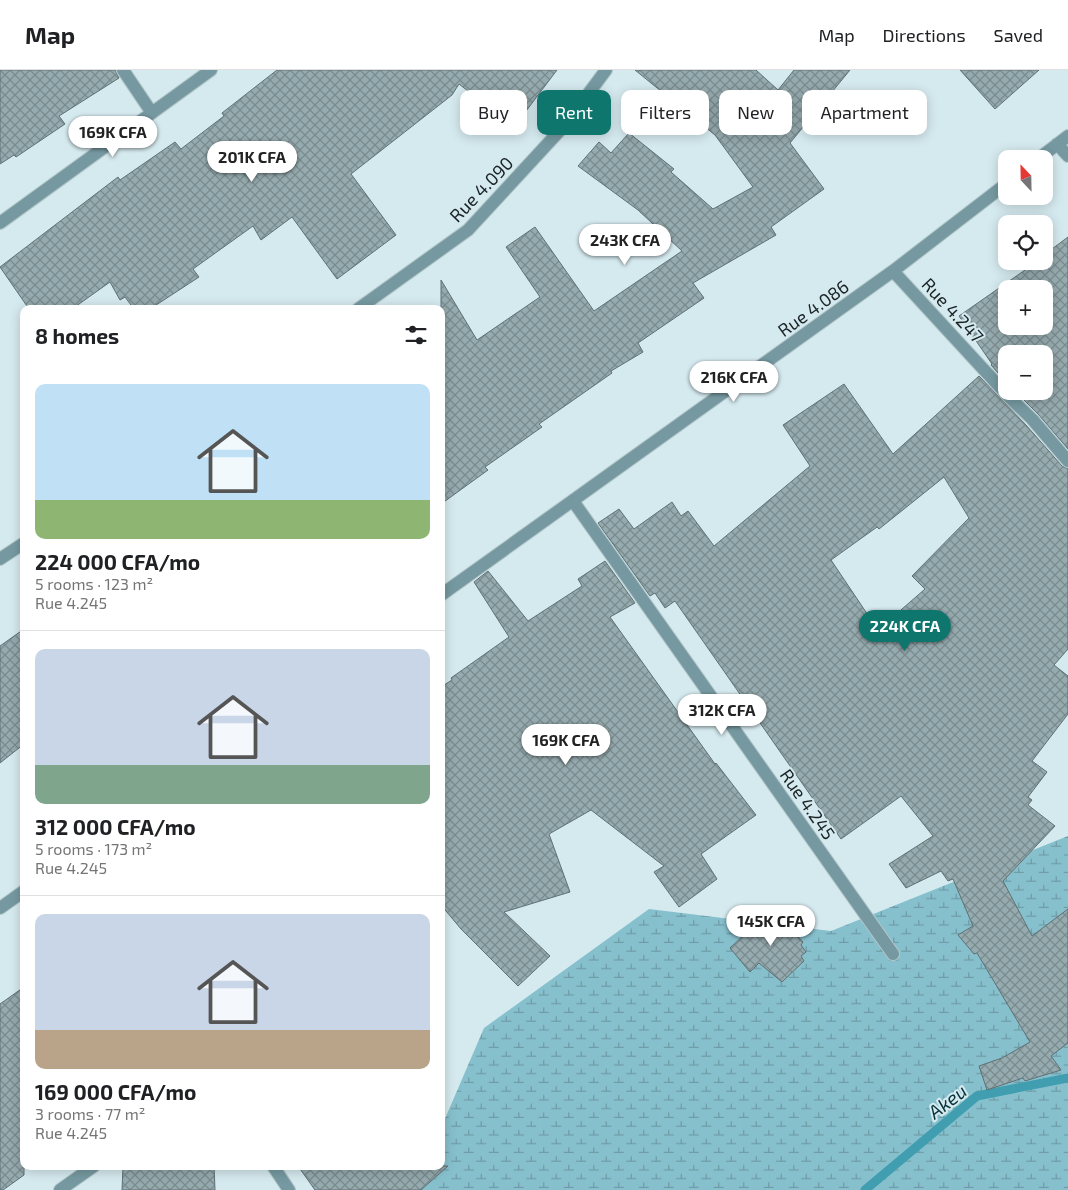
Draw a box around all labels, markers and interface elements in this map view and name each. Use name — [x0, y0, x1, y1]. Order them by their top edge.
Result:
text: Map — [25, 20, 75, 49]
text: Map — [818, 24, 855, 46]
text: Directions — [883, 24, 966, 46]
text: Saved — [994, 24, 1043, 46]
chip: Buy — [460, 90, 527, 135]
chip: Rent — [537, 90, 611, 135]
chip: Filters — [621, 90, 709, 135]
chip: New — [719, 90, 792, 135]
chip: Apartment — [802, 90, 927, 135]
pin: 169K CFA — [61, 116, 165, 158]
text: 169K CFA — [79, 122, 147, 141]
pin: 201K CFA — [200, 140, 304, 183]
text: 201K CFA — [218, 147, 286, 166]
north arrow — [998, 150, 1052, 205]
map controls — [998, 150, 1053, 400]
street label: Rue 4.090 — [445, 152, 517, 226]
button: locate — [998, 215, 1053, 270]
pin: 243K CFA — [573, 224, 677, 266]
text: 243K CFA — [590, 230, 660, 249]
street label: Rue 4.247 — [917, 273, 989, 347]
street label: Rue 4.086 — [773, 275, 853, 341]
button: + — [998, 280, 1053, 335]
icon: filters — [402, 321, 430, 349]
text: 8 homes — [35, 323, 119, 348]
button: − — [998, 345, 1053, 400]
pin: 216K CFA — [682, 360, 786, 403]
text: 216K CFA — [700, 367, 768, 386]
icon: home — [188, 416, 278, 506]
text: 224 000 CFA/mo — [35, 549, 200, 574]
text: 5 rooms · 123 m² — [35, 574, 153, 593]
text: Rue 4.245 — [35, 593, 107, 612]
pin: 224K CFA — [853, 610, 957, 652]
text: 224K CFA — [870, 616, 940, 635]
icon: home — [188, 682, 278, 772]
pin: 312K CFA — [670, 694, 774, 736]
text: 312K CFA — [689, 700, 755, 719]
pin: 169K CFA — [514, 724, 618, 766]
text: 169K CFA — [532, 730, 600, 749]
street label: Rue 4.245 — [776, 764, 840, 844]
text: 312 000 CFA/mo — [35, 814, 196, 839]
text: 5 rooms · 173 m² — [35, 839, 152, 858]
text: Rue 4.245 — [35, 858, 107, 877]
pin: 145K CFA — [719, 904, 823, 947]
text: 145K CFA — [737, 911, 805, 930]
icon: home — [188, 947, 278, 1037]
text: 169 000 CFA/mo — [35, 1079, 196, 1104]
water label: Akeu — [922, 1079, 971, 1124]
text: 3 rooms · 77 m² — [35, 1104, 146, 1123]
text: Rue 4.245 — [35, 1123, 107, 1142]

